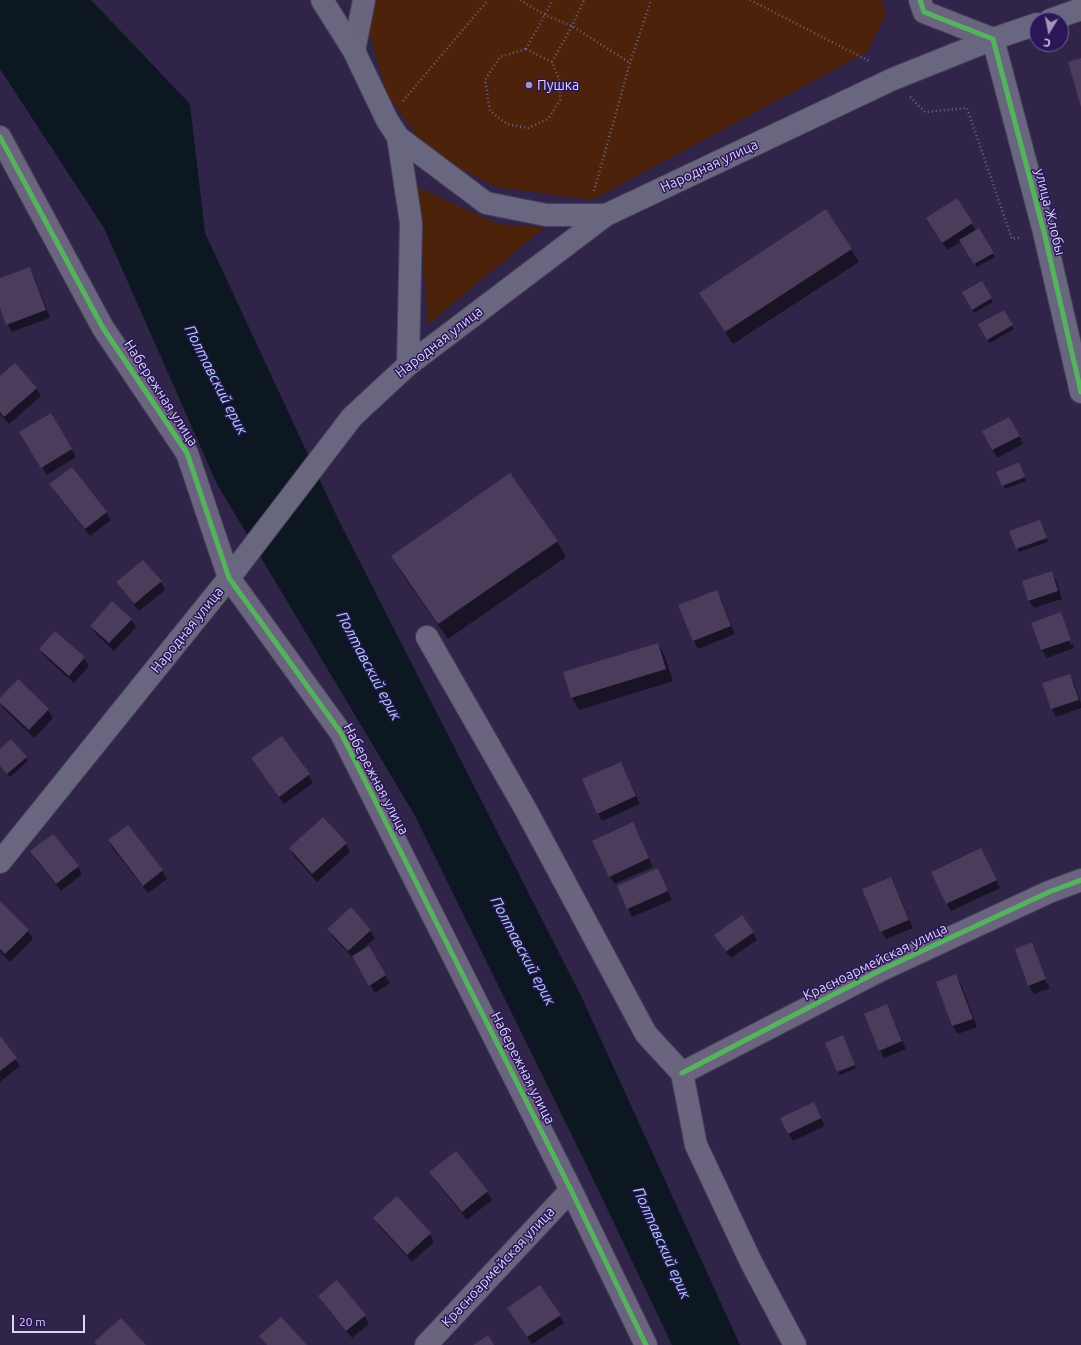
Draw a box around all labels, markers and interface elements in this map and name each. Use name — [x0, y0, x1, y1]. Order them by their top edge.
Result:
north arrow — [1029, 12, 1069, 52]
text: С — [1043, 36, 1052, 49]
place label: Пушка — [537, 77, 579, 93]
marker: Пушка — [524, 80, 534, 90]
street label: Народная улица — [657, 136, 761, 196]
street label: улица Жлобы — [1031, 167, 1069, 257]
street label: Народная улица — [392, 303, 486, 381]
water label: Полтавский ерик — [181, 322, 251, 438]
street label: Набережная улица — [120, 337, 202, 449]
street label: Народная улица — [147, 584, 227, 676]
water label: Полтавский ерик — [333, 609, 405, 723]
street label: Набережная улица — [340, 720, 412, 838]
water label: Полтавский ерик — [487, 894, 559, 1008]
street label: Красноармейская улица — [800, 920, 950, 1004]
street label: Набережная улица — [487, 1009, 559, 1127]
water label: Полтавский ерик — [629, 1184, 695, 1302]
street label: Красноармейская улица — [438, 1203, 558, 1331]
scale bar — [14, 1307, 87, 1333]
text: 20 m — [19, 1315, 46, 1328]

